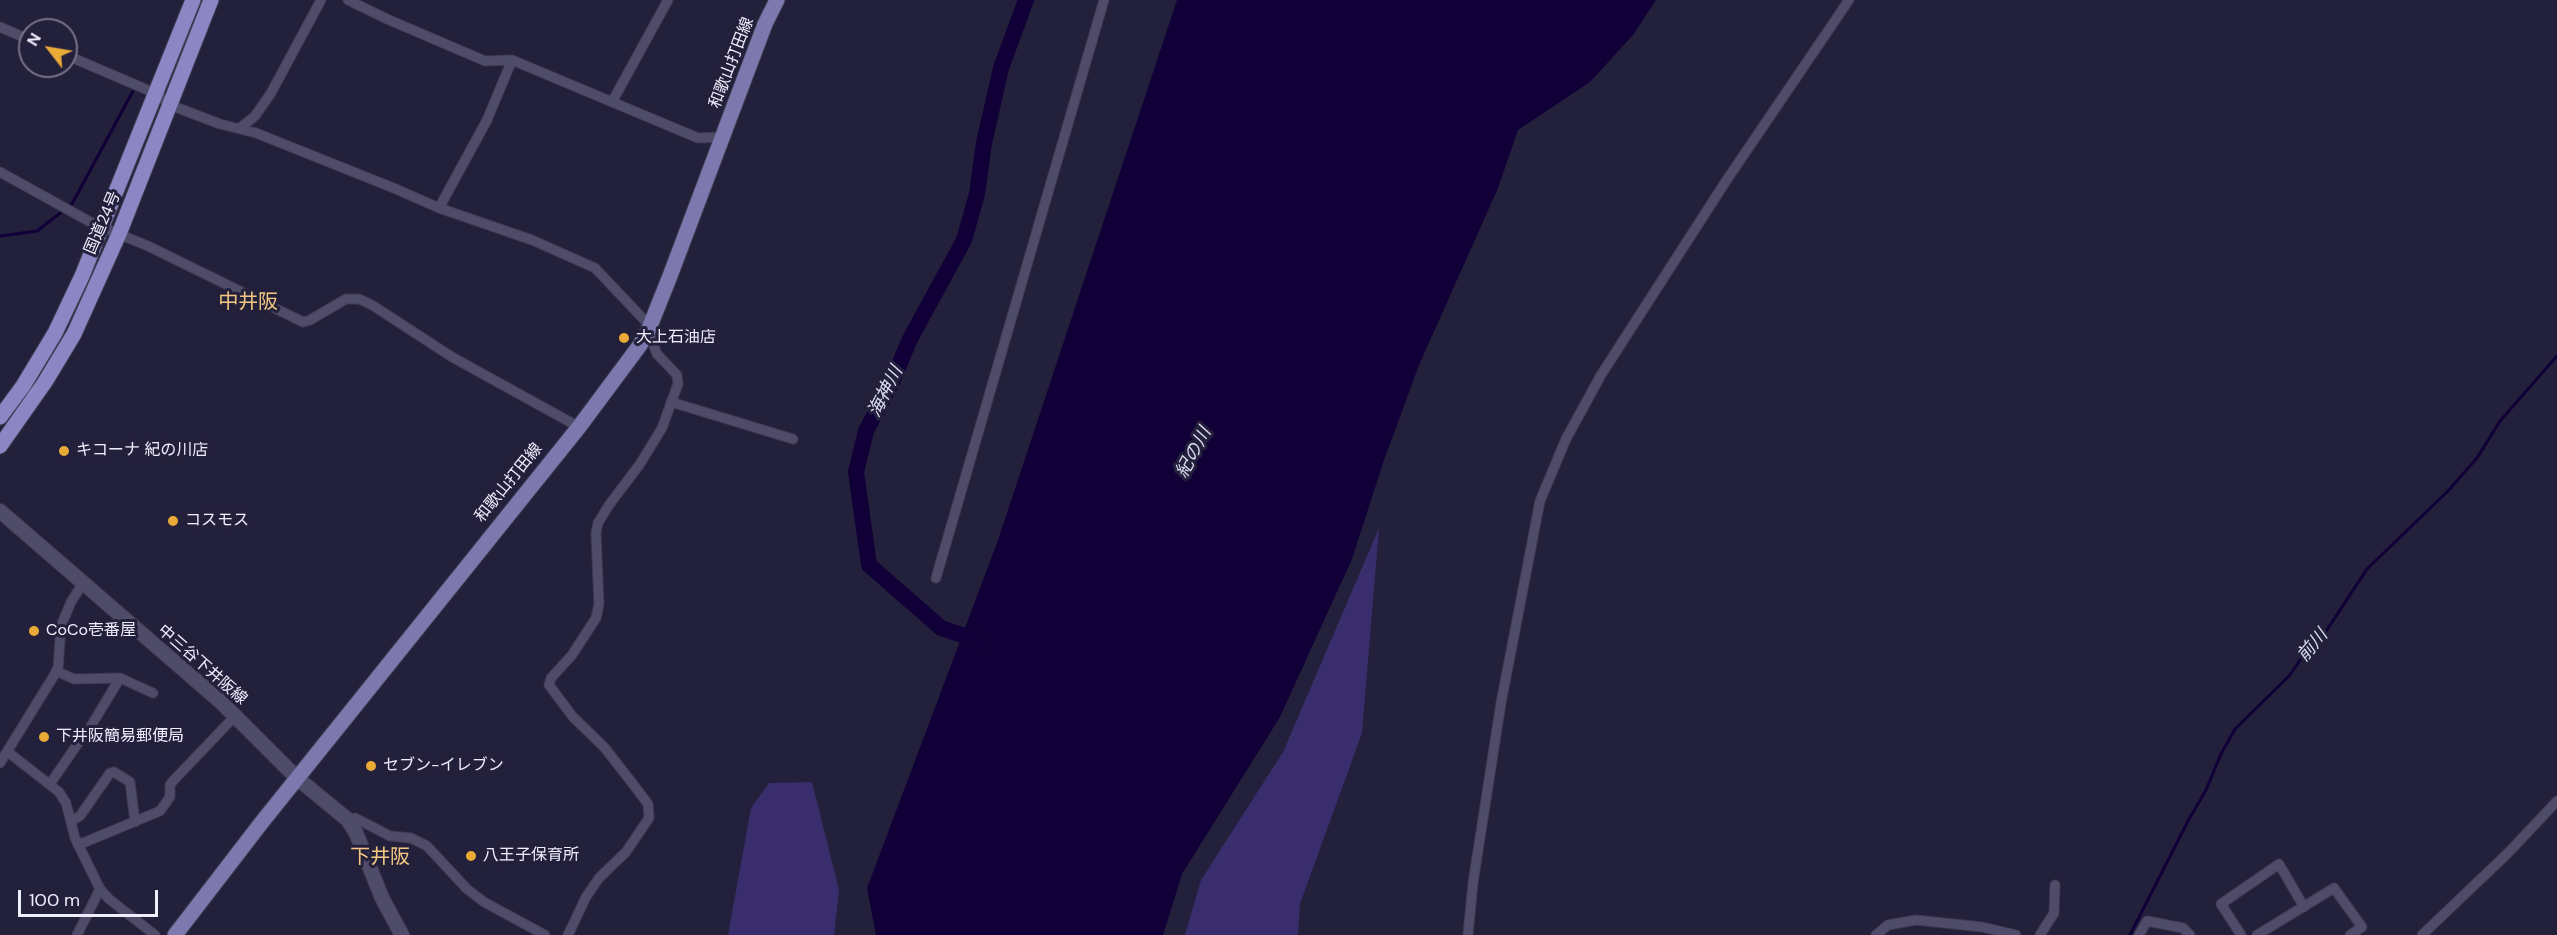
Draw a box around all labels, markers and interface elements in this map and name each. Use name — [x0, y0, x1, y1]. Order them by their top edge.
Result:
street label: 和歌山打田線 — [706, 15, 758, 111]
north arrow — [18, 18, 78, 78]
text: N — [22, 29, 46, 50]
street label: 国道24号 — [81, 189, 125, 257]
district label: 中井阪 — [218, 291, 278, 315]
place label: 大上石油店 — [636, 328, 716, 348]
marker: 大上石油店 — [617, 331, 631, 345]
water label: 海神川 — [864, 363, 908, 421]
water label: 紀の川 — [1172, 424, 1216, 482]
street label: 和歌山打田線 — [471, 440, 547, 526]
place label: キコーナ 紀の川店 — [76, 441, 208, 461]
marker: キコーナ 紀の川店 — [57, 444, 71, 458]
place label: コスモス — [185, 511, 249, 531]
marker: コスモス — [166, 514, 180, 528]
place label: CoCo壱番屋 — [46, 621, 136, 641]
street label: 中三谷下井阪線 — [153, 621, 251, 709]
marker: CoCo壱番屋 — [27, 624, 41, 638]
water label: 前川 — [2293, 625, 2333, 667]
place label: 下井阪簡易郵便局 — [56, 727, 184, 747]
marker: 下井阪簡易郵便局 — [37, 730, 51, 744]
place label: セブン-イレブン — [383, 756, 504, 776]
marker: セブン-イレブン — [364, 759, 378, 773]
district label: 下井阪 — [350, 846, 410, 870]
place label: 八王子保育所 — [483, 846, 579, 866]
marker: 八王子保育所 — [464, 849, 478, 863]
scale bar — [21, 878, 160, 916]
text: 100 m — [29, 888, 80, 912]

